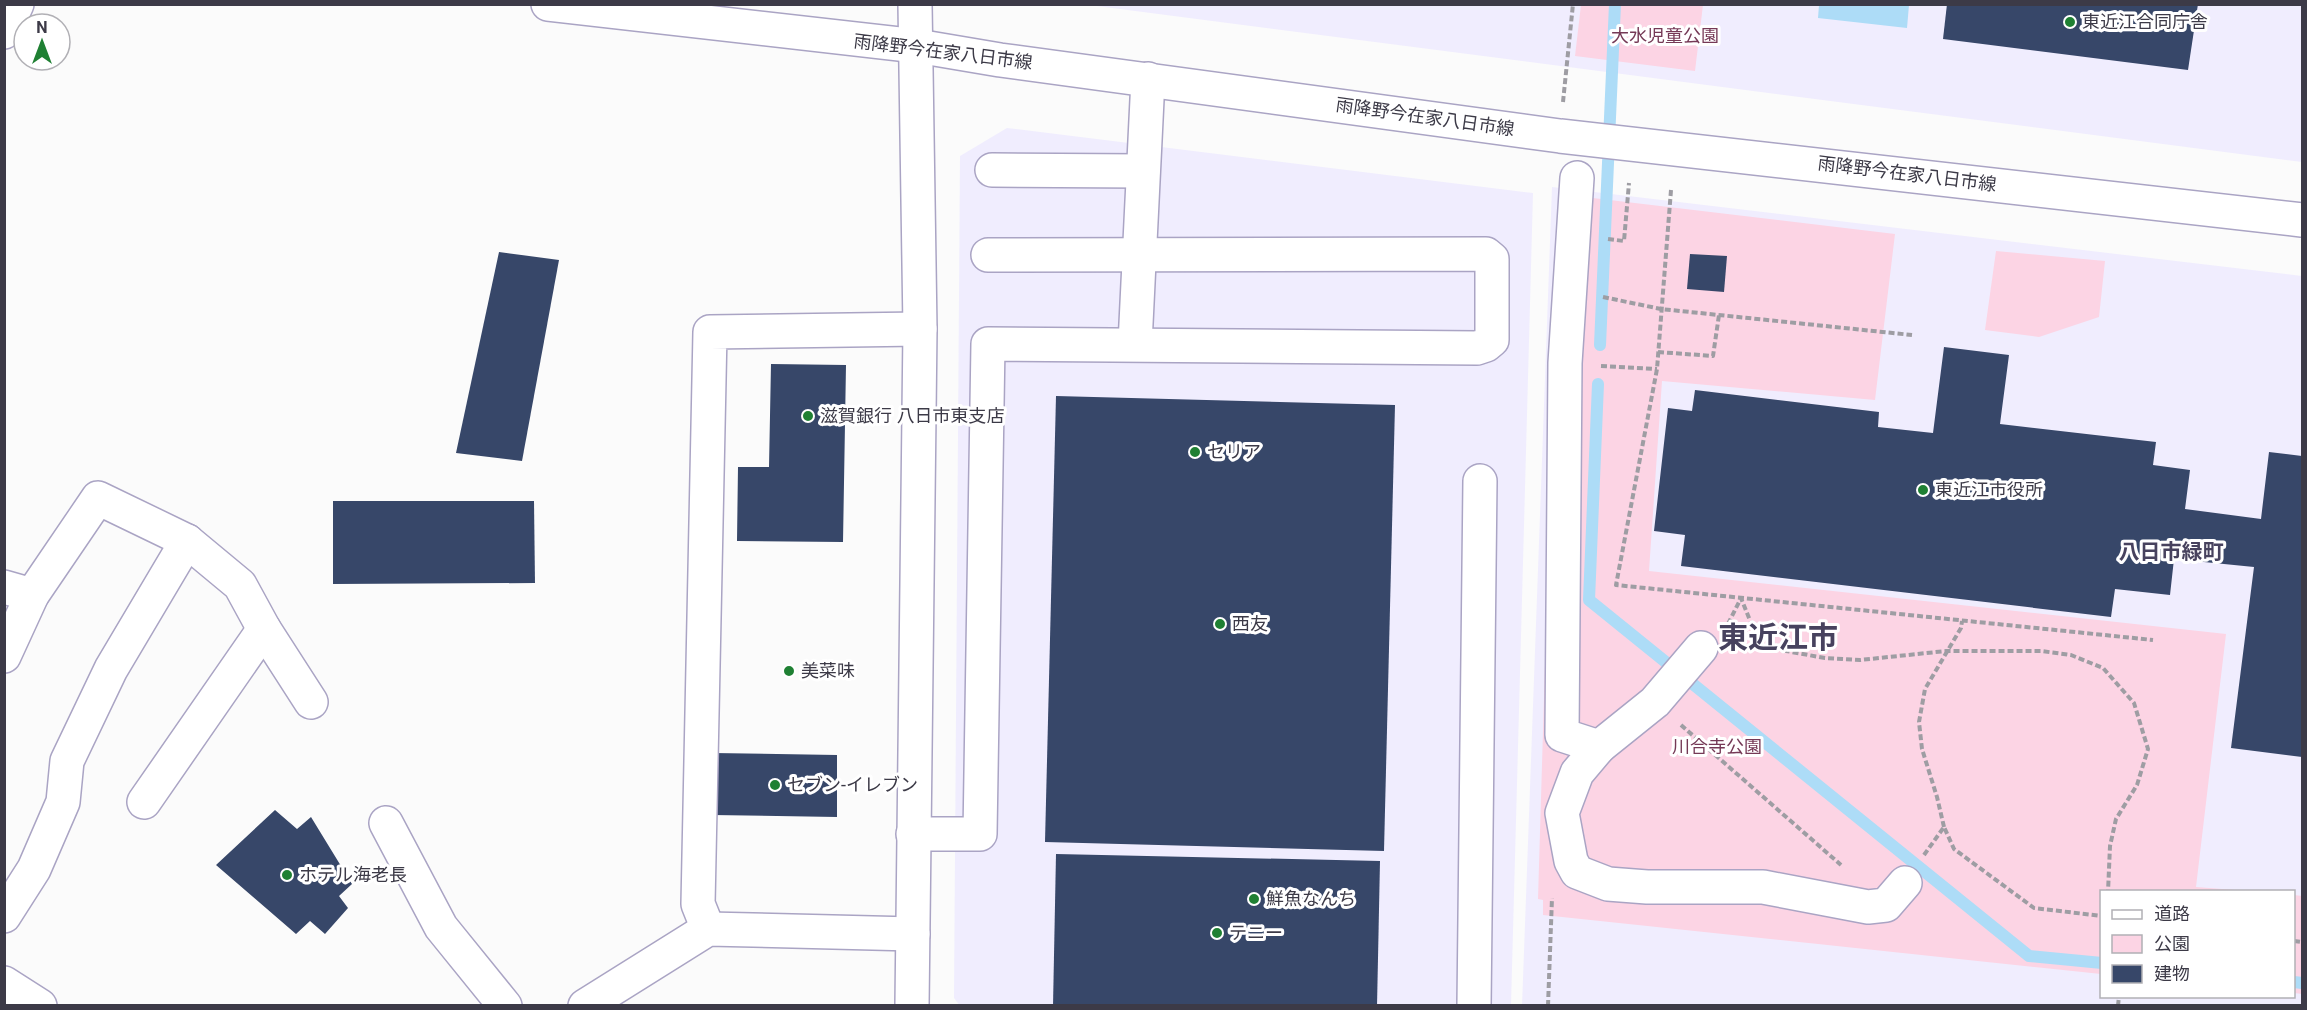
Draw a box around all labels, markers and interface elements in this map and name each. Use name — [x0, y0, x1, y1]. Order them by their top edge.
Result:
place label: 東近江合同庁舎 — [2082, 11, 2208, 32]
north arrow — [12, 12, 72, 72]
marker: 東近江合同庁舎 — [2063, 15, 2077, 29]
text: N — [36, 18, 48, 37]
park label: 大水児童公園 — [1611, 25, 1719, 46]
street label: 雨降野今在家八日市線 — [852, 30, 1034, 73]
street label: 雨降野今在家八日市線 — [1334, 94, 1516, 139]
street label: 雨降野今在家八日市線 — [1816, 152, 1998, 195]
place label: 滋賀銀行 八日市東支店 — [820, 405, 1004, 426]
marker: 滋賀銀行 八日市東支店 — [801, 409, 815, 423]
place label: セリア — [1207, 441, 1261, 462]
marker: セリア — [1188, 445, 1202, 459]
place label: 東近江市役所 — [1935, 479, 2043, 500]
marker: 東近江市役所 — [1916, 483, 1930, 497]
district label: 八日市緑町 — [2119, 540, 2224, 564]
place label: 西友 — [1232, 613, 1268, 634]
marker: 西友 — [1213, 617, 1227, 631]
district label: 東近江市 — [1718, 620, 1838, 655]
place label: 美菜味 — [801, 660, 855, 681]
marker: 美菜味 — [782, 664, 796, 678]
park label: 川合寺公園 — [1672, 736, 1762, 757]
place label: セブン-イレブン — [787, 774, 918, 795]
marker: セブン-イレブン — [768, 778, 782, 792]
place label: ホテル海老長 — [299, 864, 407, 885]
marker: ホテル海老長 — [280, 868, 294, 882]
place label: 鮮魚なんち — [1266, 888, 1356, 909]
legend — [2100, 890, 2295, 998]
marker: 鮮魚なんち — [1247, 892, 1261, 906]
text: 道路 — [2154, 903, 2190, 924]
place label: テニー — [1229, 922, 1283, 943]
marker: テニー — [1210, 926, 1224, 940]
text: 公園 — [2154, 933, 2190, 954]
text: 建物 — [2154, 963, 2190, 984]

